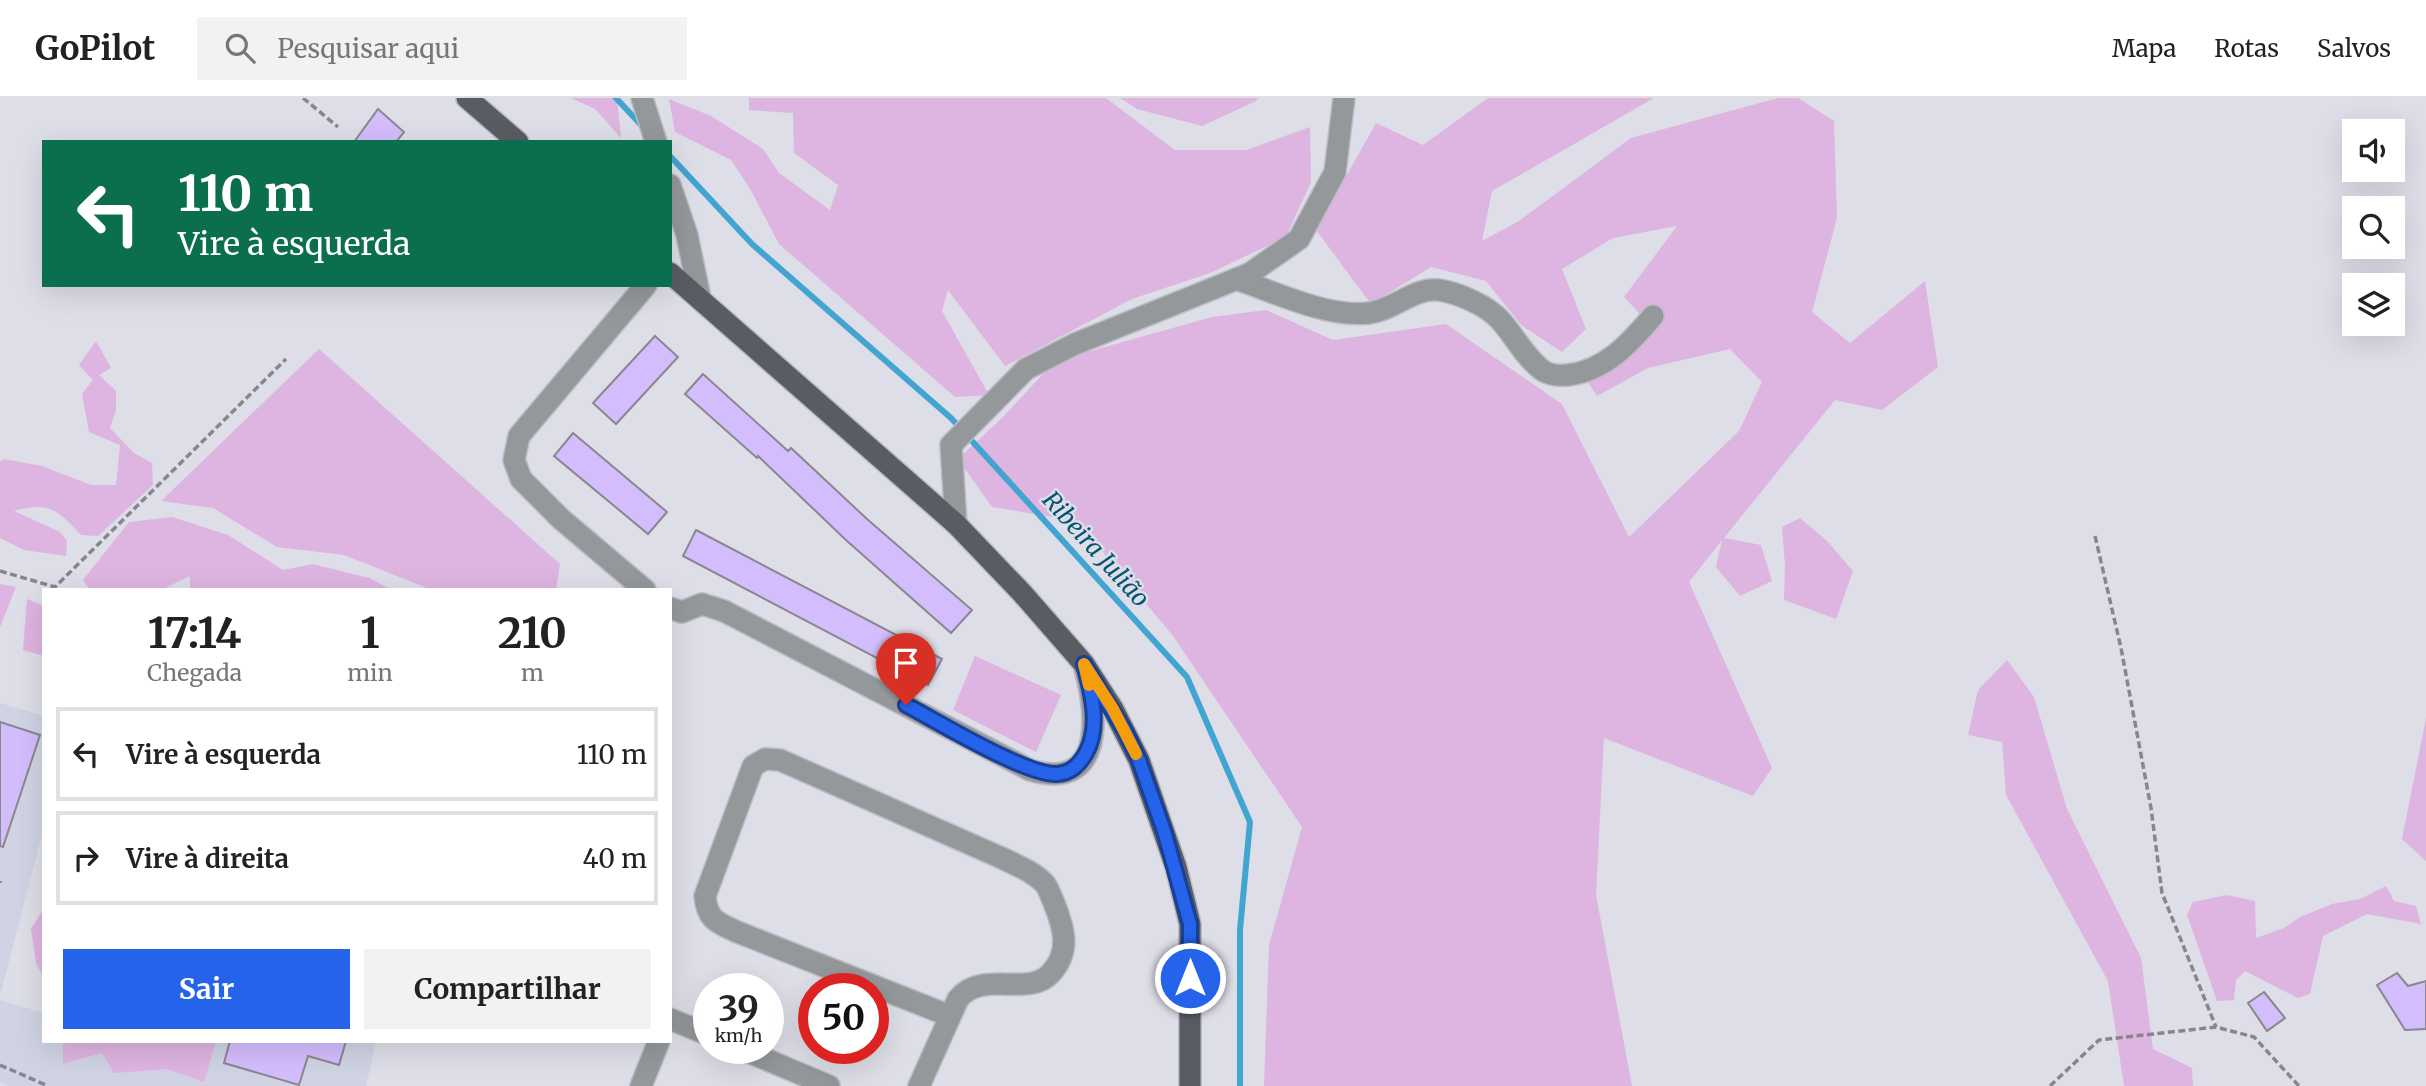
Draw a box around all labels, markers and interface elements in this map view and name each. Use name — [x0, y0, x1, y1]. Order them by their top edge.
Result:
search box — [197, 17, 687, 80]
text: GoPilot — [35, 28, 155, 69]
icon: search — [221, 29, 259, 67]
text: Pesquisar aqui — [277, 32, 459, 65]
text: Mapa — [2112, 33, 2176, 64]
text: Rotas — [2214, 33, 2279, 64]
text: Salvos — [2317, 33, 2391, 64]
map controls — [2342, 119, 2405, 336]
button: sound — [2342, 119, 2405, 182]
text: 110 m — [178, 163, 313, 224]
icon: left — [63, 168, 154, 259]
button: search — [2342, 196, 2405, 259]
text: Vire à esquerda — [178, 224, 410, 264]
button: layers — [2342, 273, 2405, 336]
water label: Ribeira Julião — [1036, 485, 1156, 613]
text: 17:14 — [148, 607, 241, 659]
text: 1 — [360, 607, 380, 659]
text: 210 — [498, 607, 567, 659]
pin — [876, 633, 936, 705]
icon: arrive — [887, 644, 925, 682]
text: Chegada — [147, 658, 242, 687]
text: min — [347, 658, 393, 687]
text: m — [521, 658, 544, 687]
icon: left — [67, 735, 105, 773]
text: Vire à esquerda — [126, 738, 321, 771]
text: 110 m — [577, 738, 647, 771]
icon: right — [67, 839, 105, 877]
text: Vire à direita — [126, 842, 289, 875]
text: 40 m — [583, 842, 647, 875]
position arrow — [1153, 941, 1227, 1015]
button: Sair — [63, 949, 350, 1029]
button: Compartilhar — [364, 949, 651, 1029]
speed limit sign: 50 — [798, 973, 889, 1064]
text: 39 — [718, 987, 759, 1031]
text: km/h — [715, 1024, 762, 1047]

